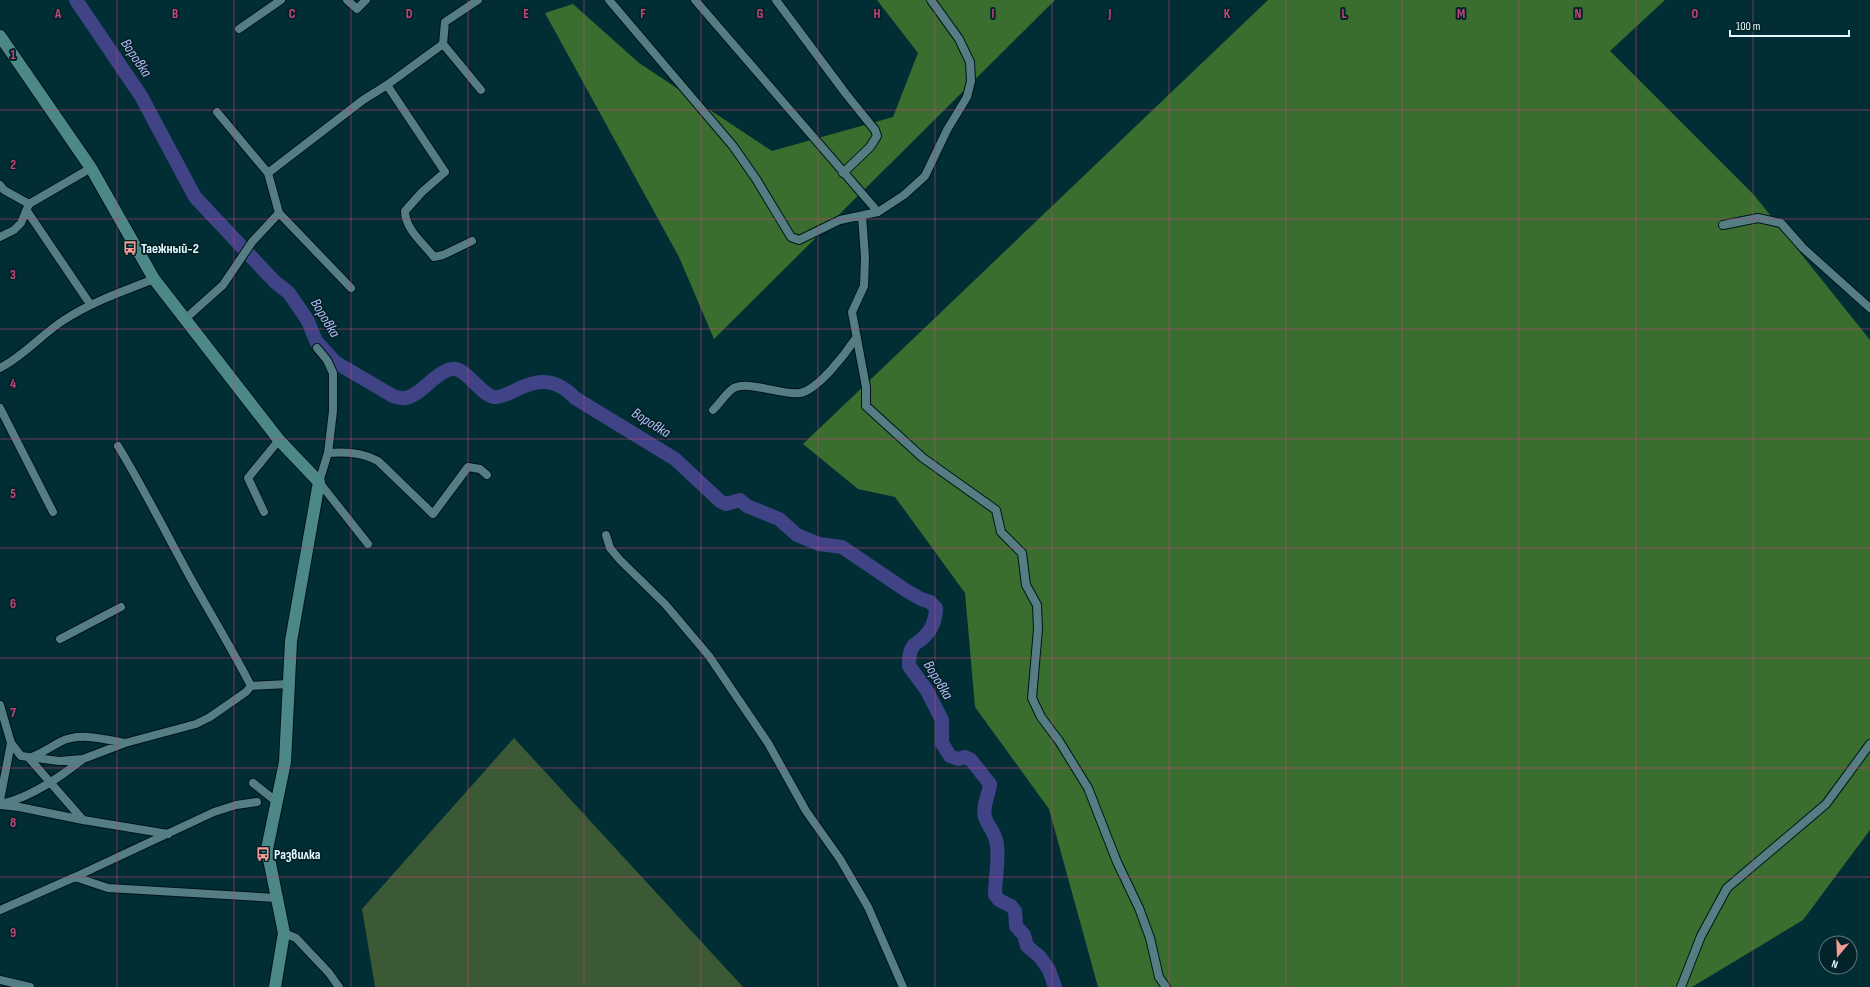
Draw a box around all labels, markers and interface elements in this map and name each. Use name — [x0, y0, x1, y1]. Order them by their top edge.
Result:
text: A — [54, 6, 62, 22]
text: B — [172, 6, 178, 22]
text: C — [289, 6, 296, 22]
text: D — [406, 6, 413, 22]
text: E — [523, 6, 529, 22]
text: F — [640, 6, 646, 22]
text: G — [757, 6, 764, 22]
text: H — [874, 6, 881, 22]
text: I — [992, 6, 995, 22]
text: J — [1108, 6, 1112, 22]
text: K — [1224, 6, 1231, 22]
text: L — [1341, 6, 1347, 22]
text: M — [1457, 6, 1465, 22]
text: N — [1575, 6, 1582, 22]
text: O — [1692, 6, 1699, 22]
scale bar — [1730, 12, 1849, 38]
text: 100 m — [1736, 19, 1761, 34]
water label: Воровка — [116, 35, 156, 81]
text: 1 — [10, 47, 16, 63]
text: 2 — [10, 157, 16, 173]
bus stop icon: Таежный-2 — [122, 240, 138, 256]
place label: Таежный-2 — [141, 240, 199, 257]
text: 3 — [10, 267, 16, 283]
water label: Воровка — [306, 295, 344, 341]
text: 4 — [10, 376, 16, 392]
water label: Воровка — [628, 404, 674, 442]
text: 5 — [10, 486, 16, 502]
text: 6 — [10, 596, 16, 612]
water label: Воровка — [919, 657, 957, 703]
text: 7 — [10, 705, 16, 721]
text: 8 — [10, 815, 16, 831]
bus stop icon: Развилка — [255, 846, 271, 862]
place label: Развилка — [274, 846, 321, 863]
text: 9 — [10, 925, 16, 941]
north arrow — [1818, 935, 1858, 975]
text: N — [1830, 957, 1840, 971]

